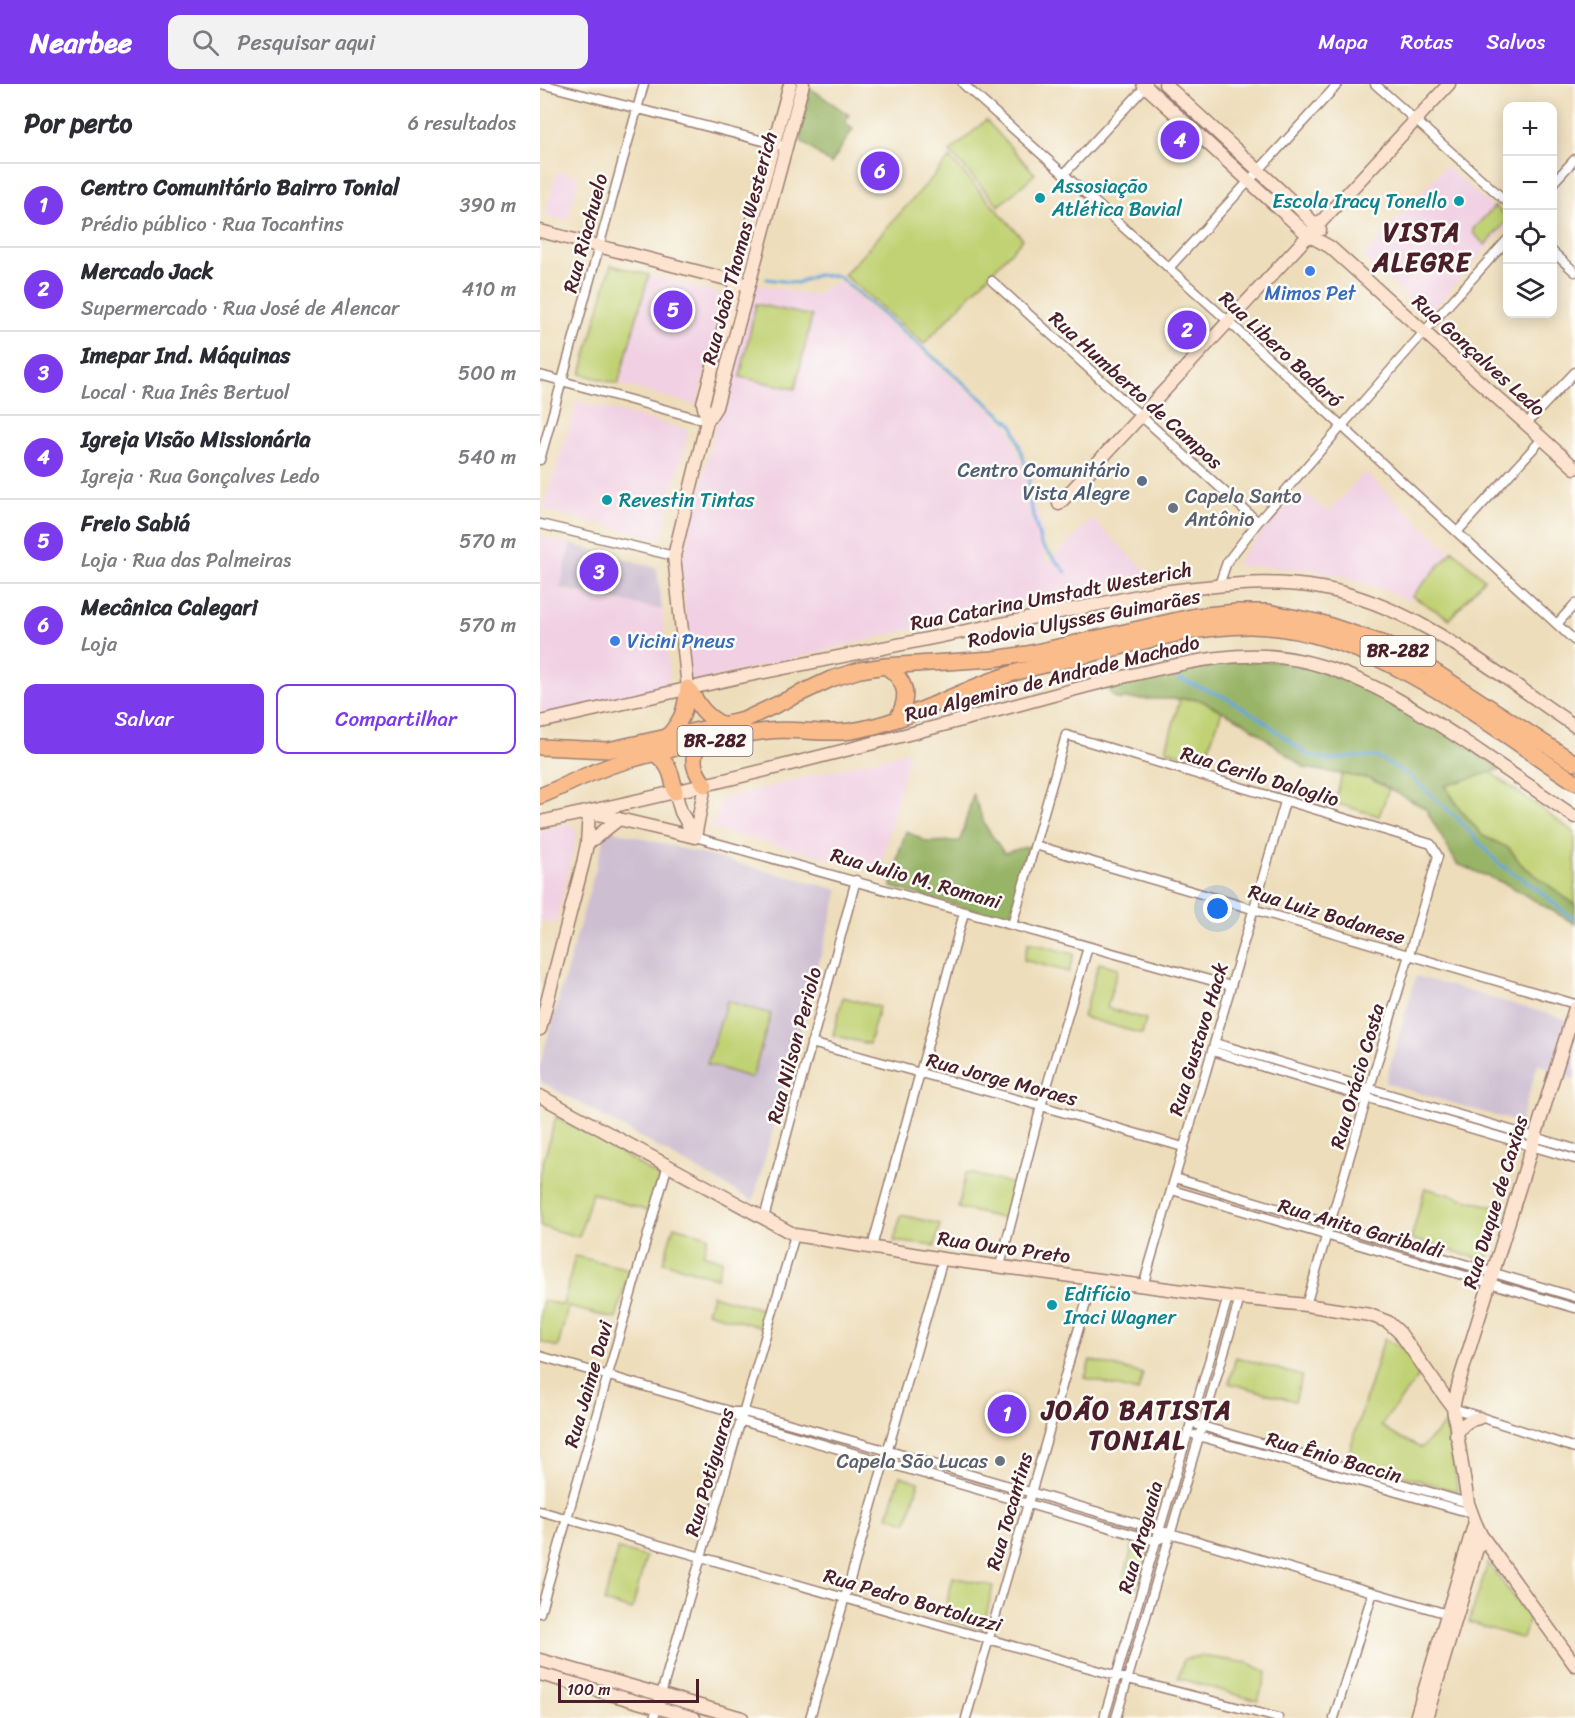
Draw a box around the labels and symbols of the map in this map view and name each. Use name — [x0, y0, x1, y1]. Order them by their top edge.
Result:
pin: 4 — [1160, 118, 1200, 162]
street label: Rua João Thomas Westerich — [691, 128, 787, 369]
pin: 6 — [860, 148, 900, 194]
street label: Rua Riachuelo — [553, 169, 618, 297]
place label: Assosiação Atlética Bavial — [1051, 169, 1182, 227]
place label: Escola Iracy Tonello — [1272, 184, 1447, 219]
marker: Assosiação Atlética Bavial — [1033, 191, 1047, 205]
marker: Escola Iracy Tonello — [1452, 194, 1466, 208]
district label: VISTA ALEGRE — [1372, 209, 1473, 285]
marker: Mimos Pet — [1303, 264, 1317, 278]
place label: Mimos Pet — [1264, 276, 1357, 311]
street label: Rua Libero Badaró — [1210, 282, 1351, 417]
street label: Rua Gonçalves Ledo — [1404, 285, 1554, 425]
pin: 5 — [654, 288, 692, 332]
street label: Rua Humberto de Campos — [1040, 302, 1231, 479]
pin: 2 — [1168, 308, 1206, 352]
place label: Centro Comunitário Vista Alegre — [957, 453, 1130, 511]
marker: Centro Comunitário Vista Alegre — [1135, 474, 1149, 488]
place label: Capela Santo Antônio — [1184, 479, 1302, 537]
place label: Revestin Tintas — [619, 483, 755, 518]
marker: Revestin Tintas — [600, 493, 614, 507]
marker: Capela Santo Antônio — [1166, 501, 1180, 515]
pin: 3 — [580, 550, 618, 594]
street label: Rua Catarina Umstadt Westerich — [907, 552, 1195, 641]
street label: Rodovia Ulysses Guimarães — [965, 579, 1204, 658]
place label: Vicini Pneus — [627, 624, 735, 659]
street label: Rua Algemiro de Andrade Machado — [901, 625, 1203, 732]
marker: Vicini Pneus — [608, 634, 622, 648]
road number: BR-282 — [1360, 636, 1436, 666]
road number: BR-282 — [678, 726, 753, 756]
street label: Rua Cerilo Daloglio — [1176, 736, 1344, 817]
street label: Rua Julio M. Romani — [826, 837, 1007, 920]
street label: Rua Luiz Bodanese — [1244, 874, 1410, 955]
your location — [1203, 894, 1232, 923]
street label: Rua Gustavo Hack — [1159, 958, 1239, 1120]
street label: Rua Nilson Periolo — [757, 963, 832, 1127]
street label: Rua Orácio Costa — [1320, 999, 1395, 1153]
street label: Rua Jorge Moraes — [922, 1042, 1082, 1117]
street label: Rua Duque de Caxias — [1452, 1110, 1539, 1293]
street label: Rua Anita Garibaldi — [1274, 1188, 1449, 1269]
street label: Rua Ouro Preto — [935, 1221, 1073, 1274]
place label: Edifício Iraci Wagner — [1063, 1277, 1177, 1335]
marker: Edifício Iraci Wagner — [1045, 1298, 1059, 1312]
street label: Rua Jaime Davi — [554, 1315, 624, 1452]
district label: JOÃO BATISTA TONIAL — [1040, 1387, 1232, 1463]
pin: 1 — [988, 1392, 1026, 1436]
street label: Rua Potiguaras — [674, 1403, 745, 1541]
street label: Rua Ênio Baccin — [1262, 1421, 1406, 1494]
place label: Capela São Lucas — [837, 1444, 989, 1479]
street label: Rua Tocantins — [976, 1447, 1043, 1574]
marker: Capela São Lucas — [993, 1454, 1007, 1468]
street label: Rua Araguaia — [1108, 1477, 1173, 1598]
street label: Rua Pedro Bortoluzzi — [819, 1558, 1008, 1643]
scale bar — [558, 1676, 699, 1704]

